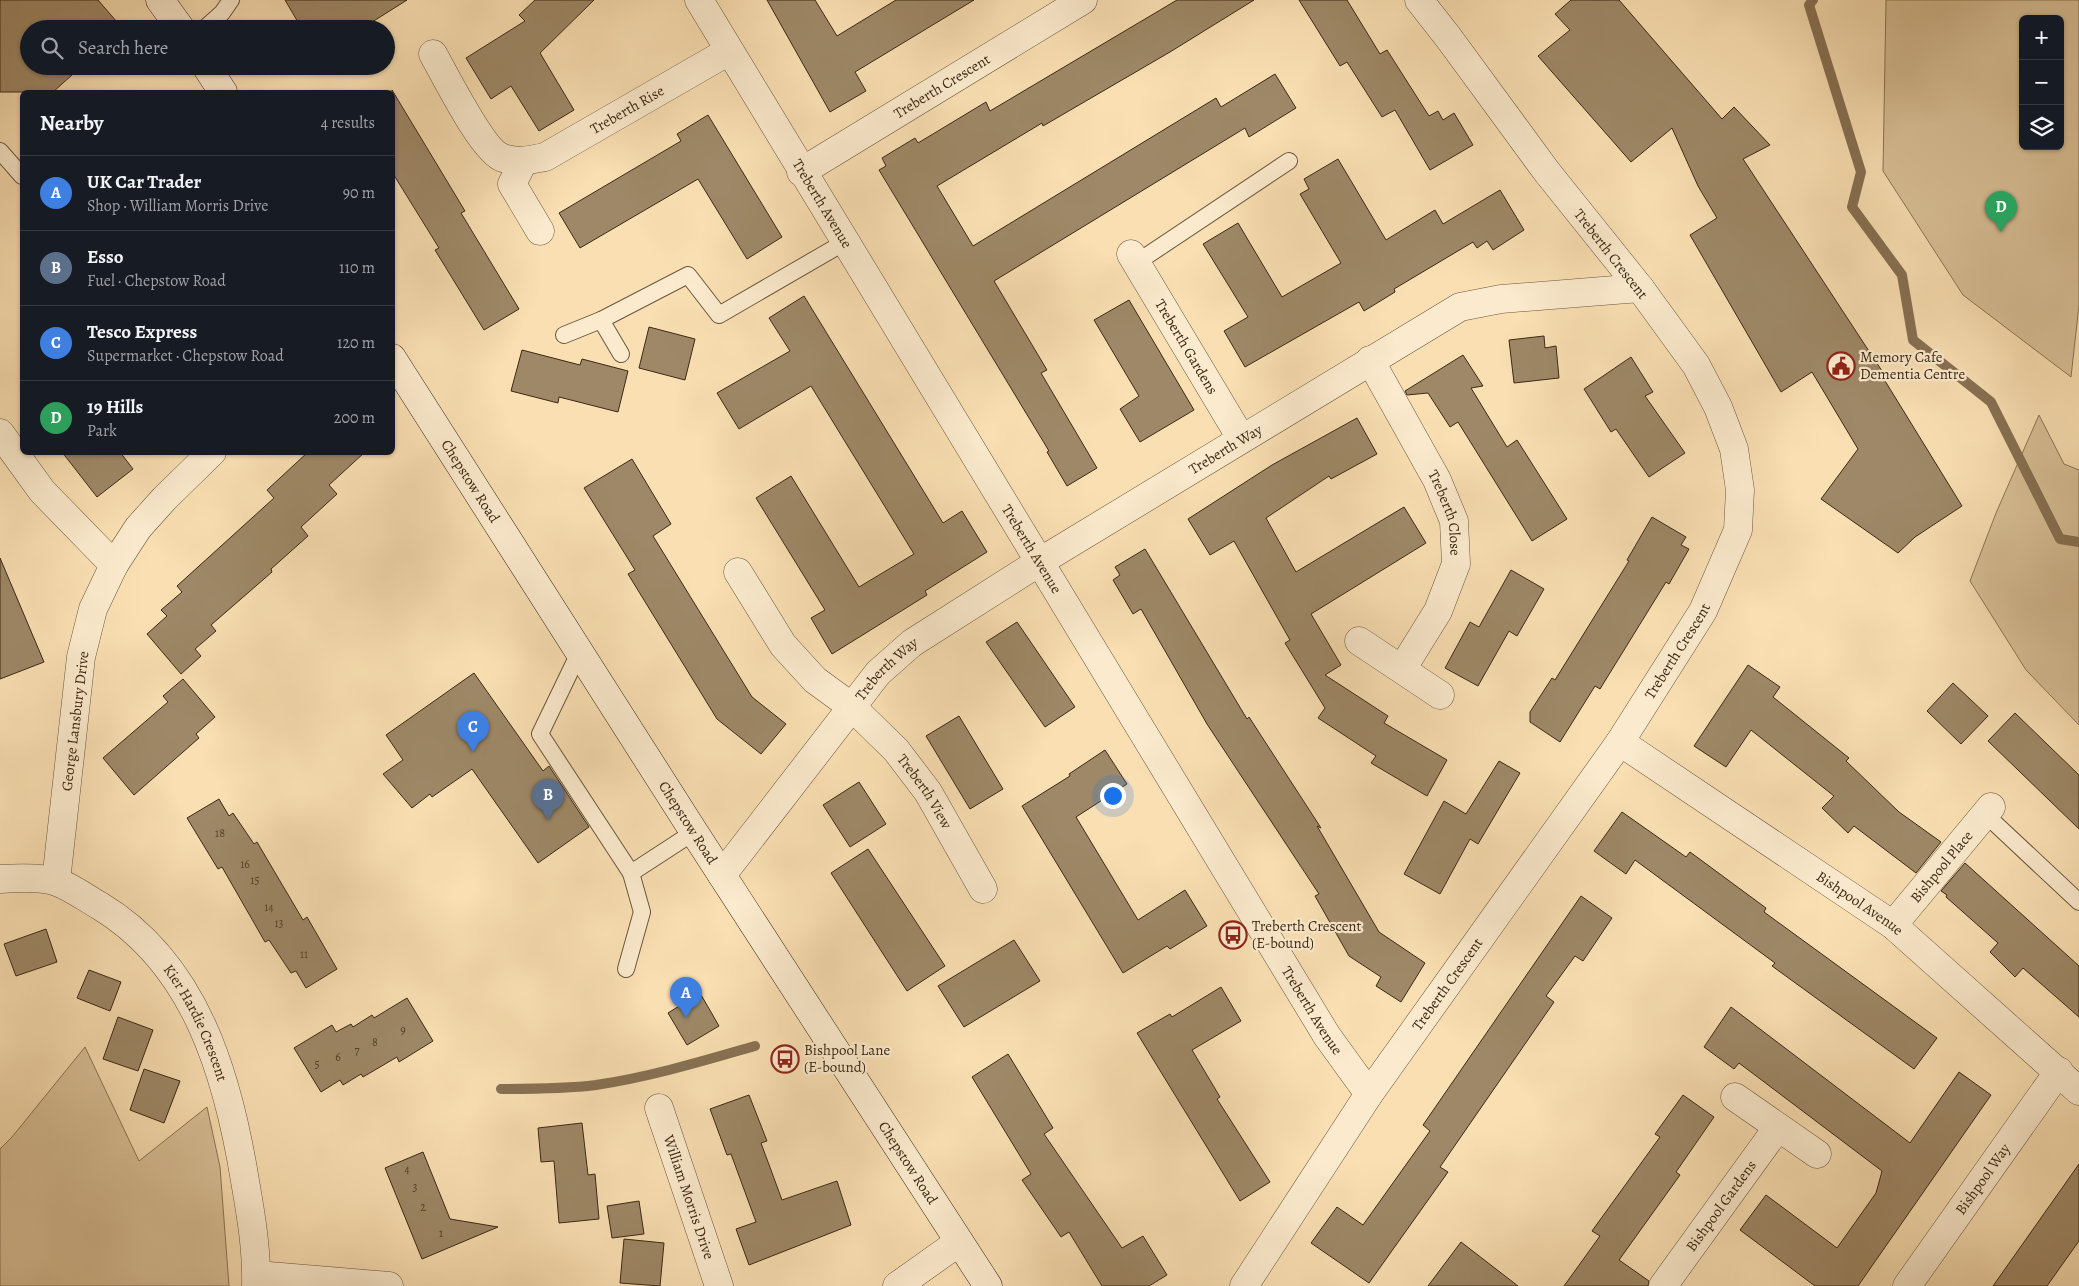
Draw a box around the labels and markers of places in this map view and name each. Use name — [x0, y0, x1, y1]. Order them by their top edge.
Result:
pin: D — [1985, 191, 2017, 232]
place label: Memory Cafe Dementia Centre — [1860, 347, 1965, 384]
public building icon: Memory Cafe Dementia Centre — [1826, 351, 1856, 381]
pin: C — [457, 711, 489, 752]
pin: B — [532, 779, 564, 820]
place label: Treberth Crescent (E-bound) — [1252, 916, 1362, 953]
bus stop icon: Treberth Crescent (E-bound) — [1218, 920, 1248, 950]
pin: A — [670, 977, 702, 1018]
place label: Bishpool Lane (E-bound) — [804, 1040, 890, 1077]
bus stop icon: Bishpool Lane (E-bound) — [770, 1044, 800, 1074]

